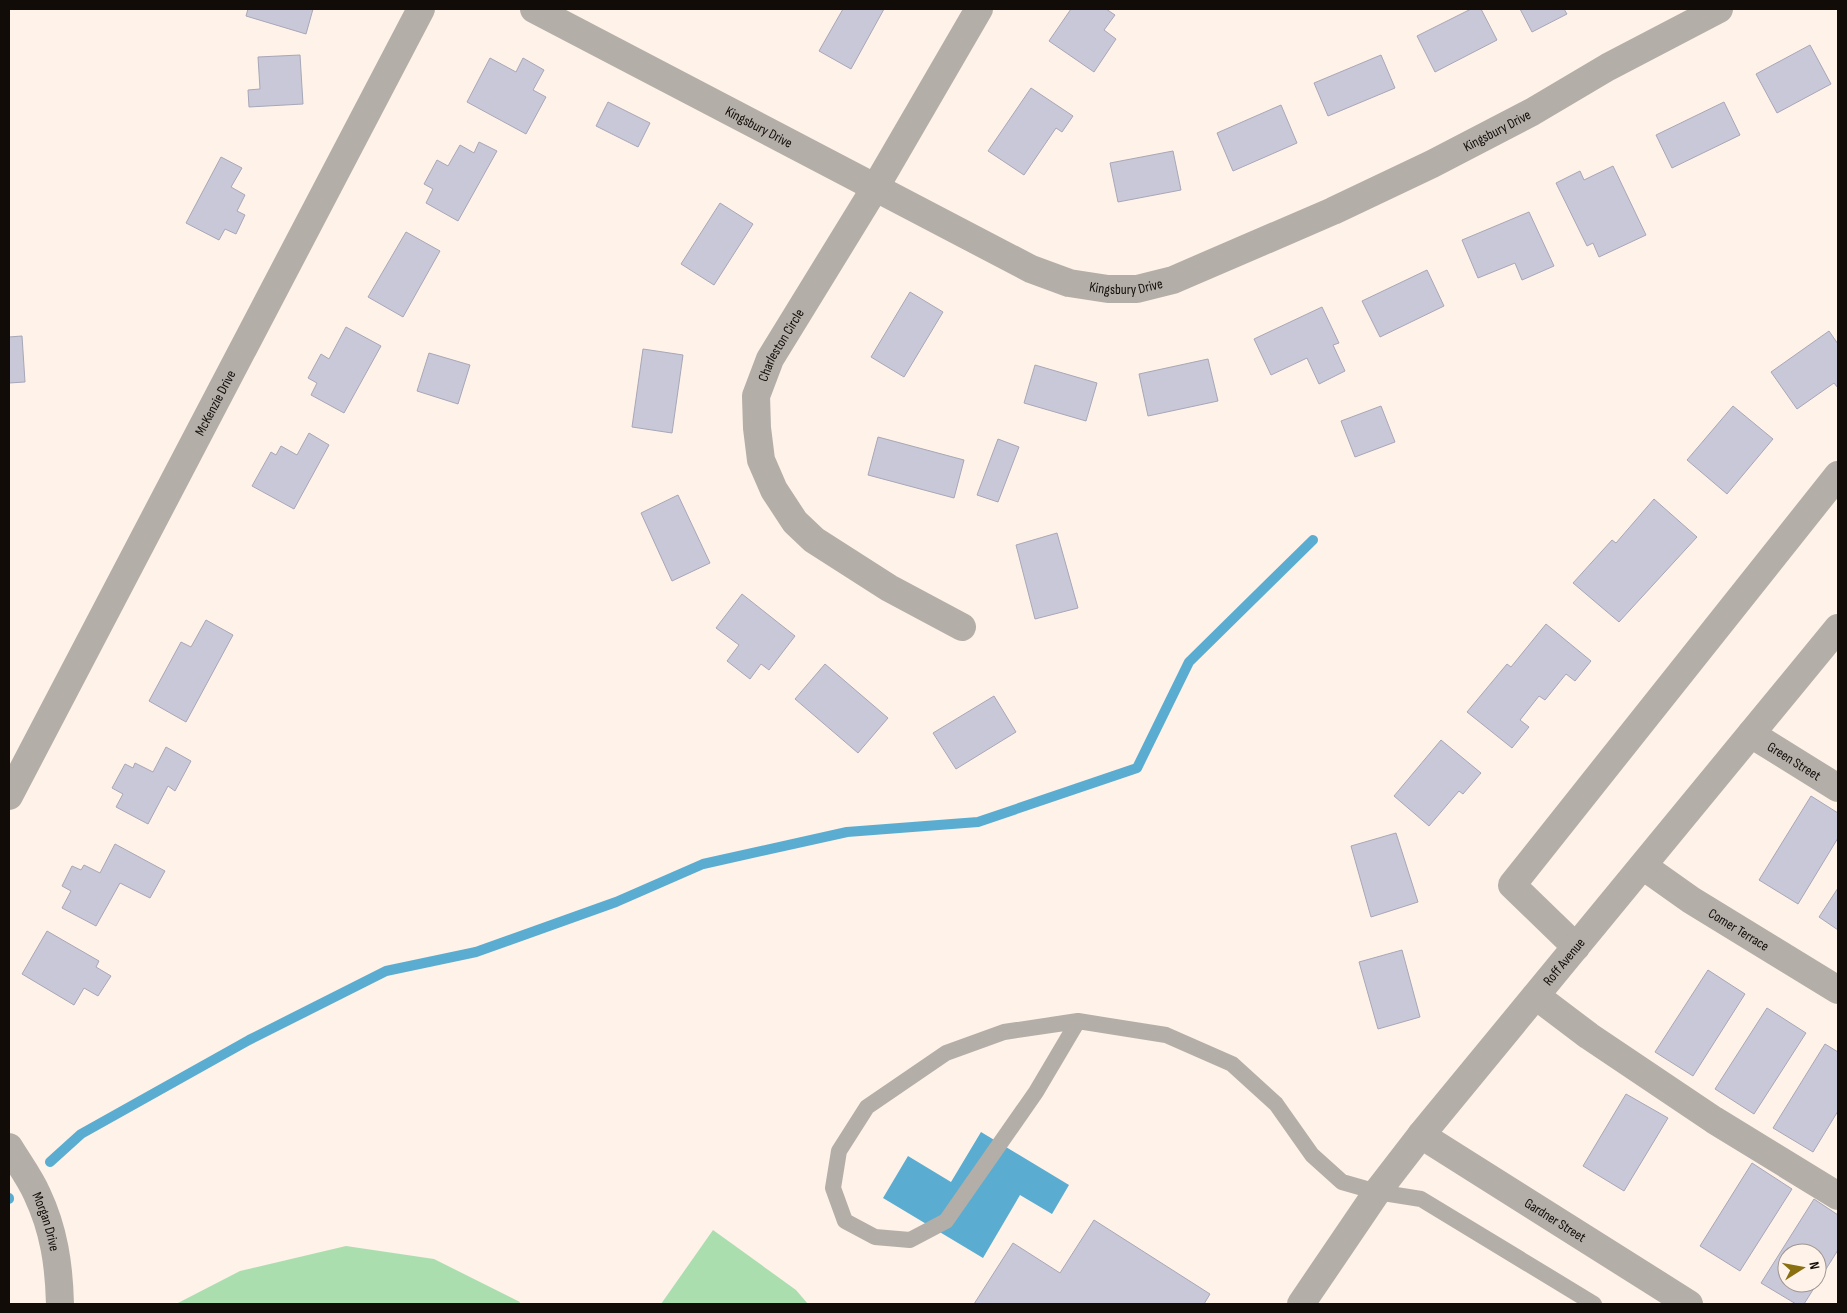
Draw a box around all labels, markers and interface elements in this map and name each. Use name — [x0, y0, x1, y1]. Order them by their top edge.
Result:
street label: Kingsbury Drive — [723, 102, 796, 151]
street label: Kingsbury Drive — [1460, 106, 1533, 155]
street label: Kingsbury Drive — [1088, 274, 1164, 298]
street label: Charleston Circle — [754, 305, 807, 384]
street label: McKenzie Drive — [191, 367, 239, 438]
street label: Green Street — [1764, 738, 1824, 784]
street label: Comer Terrace — [1705, 904, 1772, 954]
street label: Roff Avenue — [1539, 934, 1588, 989]
street label: Morgan Drive — [29, 1189, 63, 1253]
street label: Gardner Street — [1522, 1194, 1589, 1246]
north arrow — [1777, 1243, 1827, 1293]
text: N — [1805, 1260, 1823, 1271]

